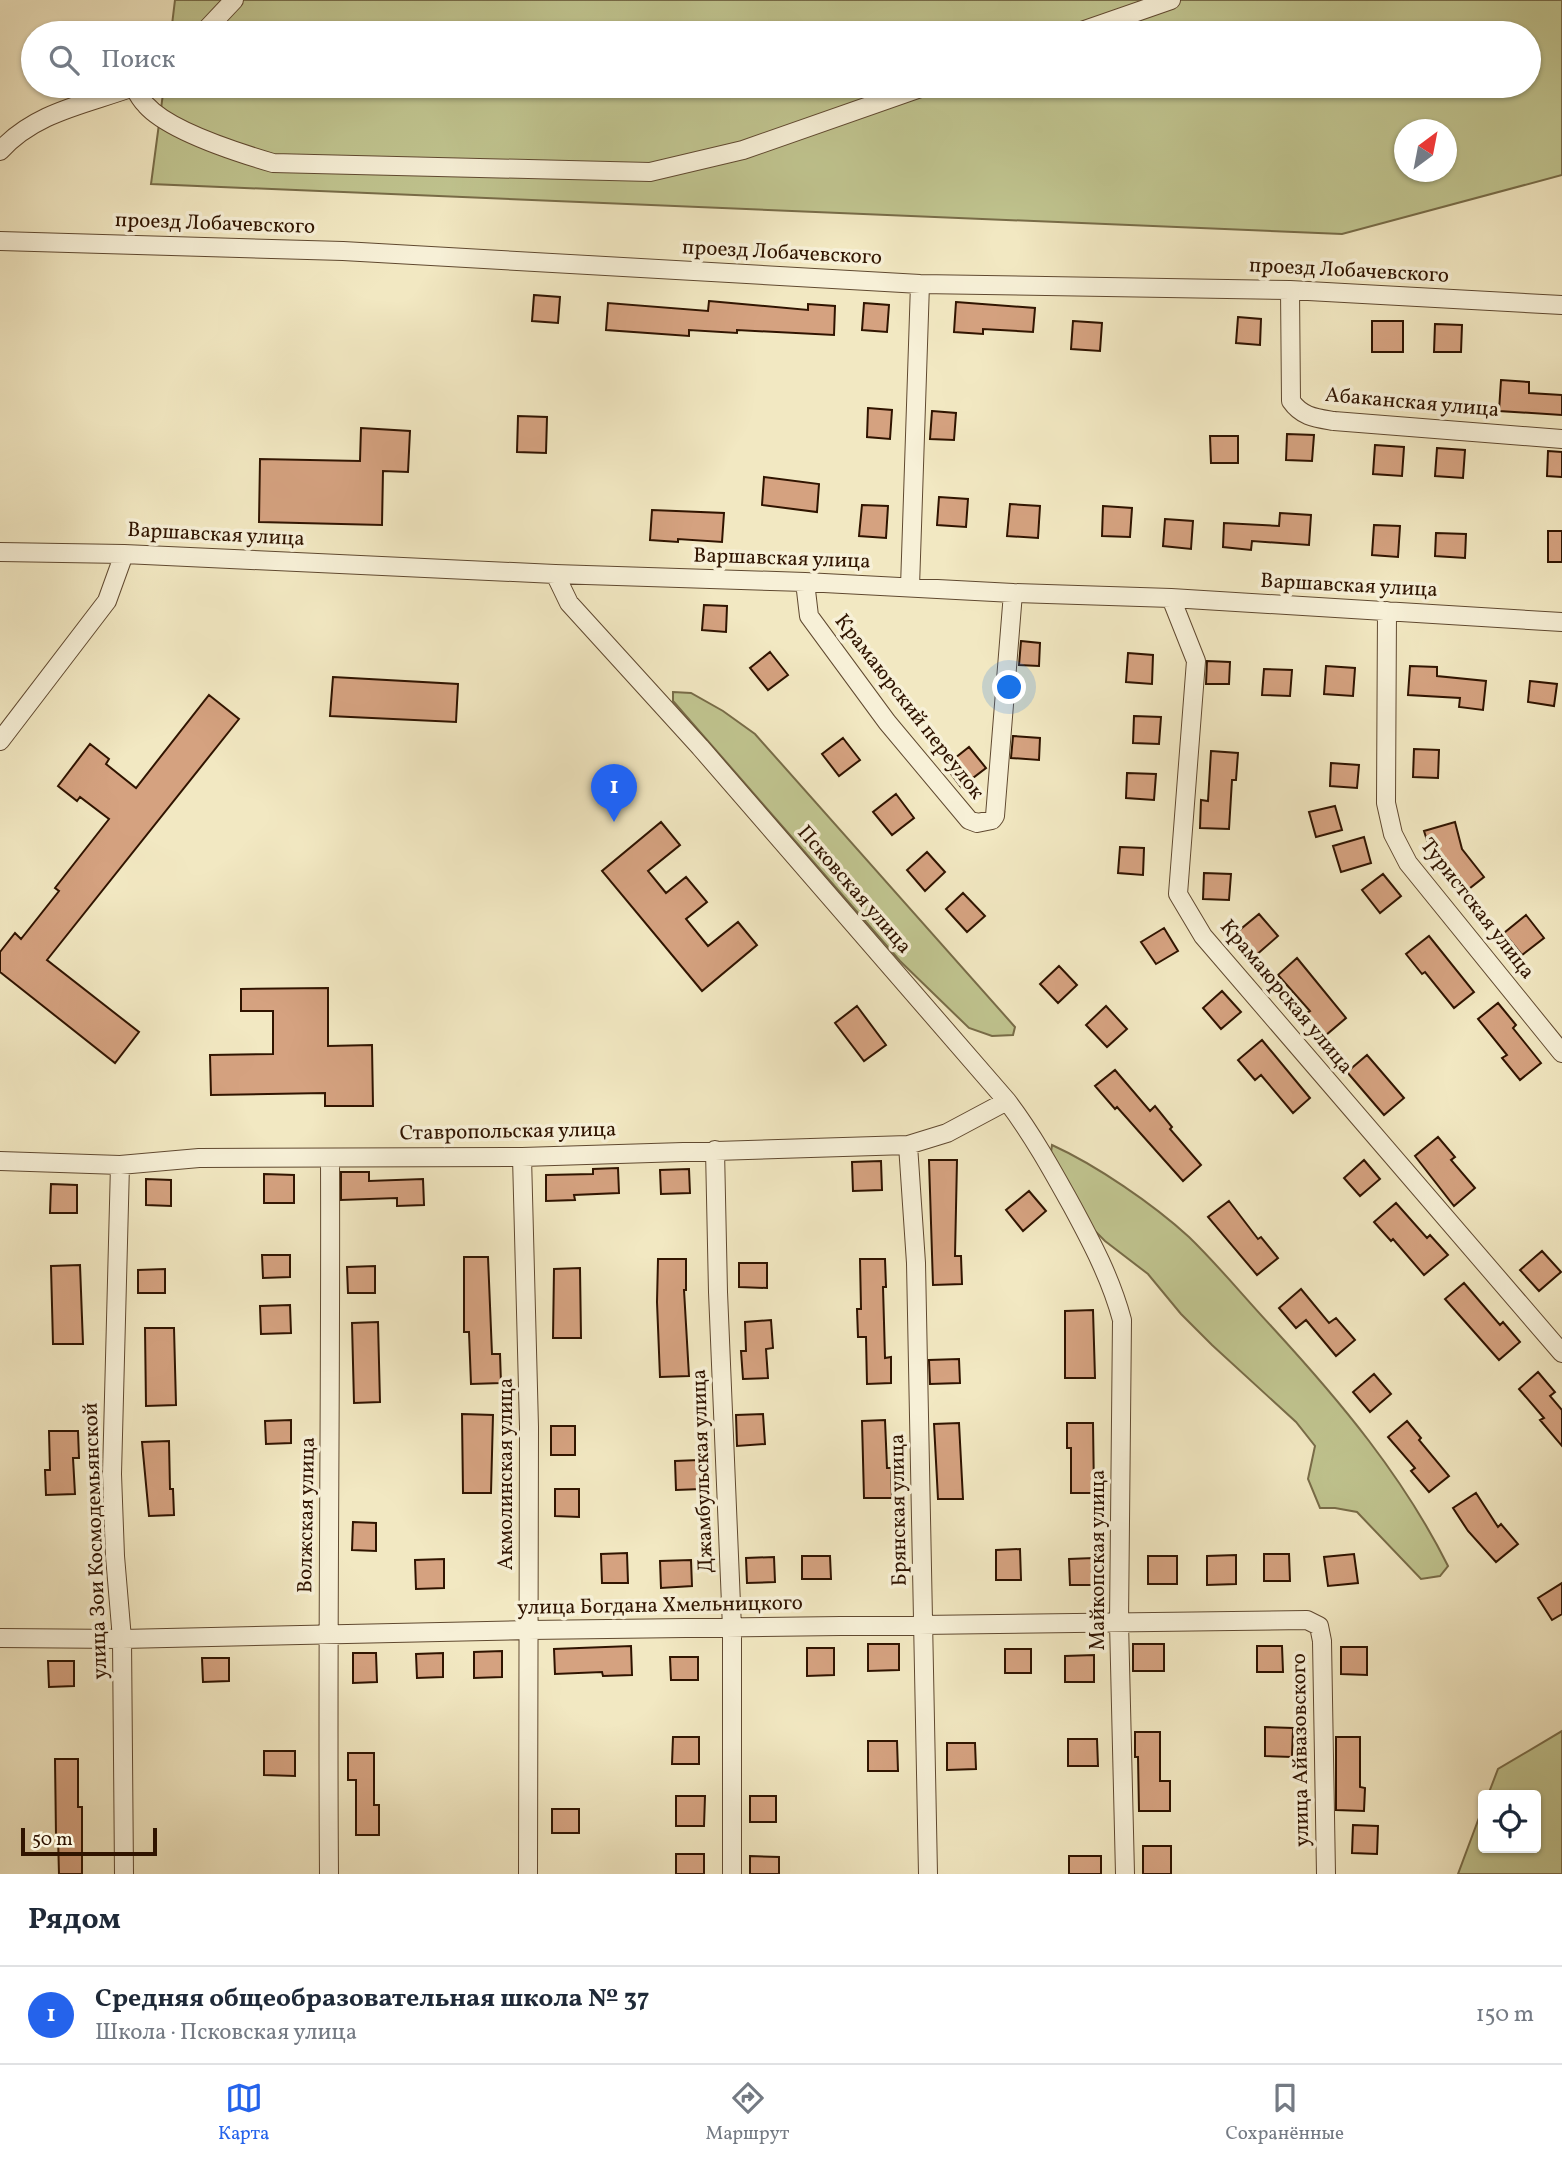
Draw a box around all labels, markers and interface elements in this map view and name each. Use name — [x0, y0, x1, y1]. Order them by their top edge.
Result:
search box — [21, 21, 1541, 98]
icon: search — [45, 41, 83, 79]
text: Поиск — [101, 42, 175, 78]
north arrow — [1394, 119, 1457, 182]
street label: проезд Лобачевского — [115, 206, 315, 242]
street label: проезд Лобачевского — [681, 233, 883, 273]
street label: проезд Лобачевского — [1248, 251, 1450, 291]
street label: Абаканская улица — [1324, 381, 1500, 425]
street label: Варшавская улица — [127, 516, 305, 554]
street label: Варшавская улица — [693, 541, 871, 577]
street label: Варшавская улица — [1260, 567, 1438, 605]
street label: Крамаюрский переулок — [827, 608, 991, 806]
your location — [992, 670, 1026, 704]
pin: 1 — [591, 764, 637, 822]
street label: Псковская улица — [790, 819, 918, 961]
street label: Туристская улица — [1413, 833, 1541, 985]
street label: Крамаюрская улица — [1213, 914, 1359, 1080]
street label: Ставропольская улица — [399, 1116, 617, 1148]
street label: Джамбульская улица — [685, 1369, 721, 1573]
street label: Акмолинская улица — [492, 1378, 521, 1570]
street label: улица Зои Космодемьянской — [77, 1402, 115, 1680]
street label: Брянская улица — [883, 1433, 915, 1587]
street label: Волжская улица — [291, 1437, 323, 1593]
street label: Майкопская улица — [1084, 1469, 1113, 1651]
street label: улица Богдана Хмельницкого — [517, 1589, 803, 1623]
street label: улица Айвазовского — [1285, 1653, 1317, 1847]
map controls — [1478, 1790, 1541, 1853]
button: locate — [1478, 1790, 1541, 1853]
scale bar — [21, 1825, 158, 1857]
text: 50 m — [32, 1827, 73, 1853]
text: Рядом — [28, 1899, 121, 1941]
text: Средняя общеобразовательная школа № 37 — [95, 1981, 649, 2017]
text: 1 — [46, 1999, 56, 2031]
text: 150 m — [1476, 1999, 1534, 2031]
text: Школа · Псковская улица — [95, 2017, 357, 2049]
tab: Карта — [218, 2079, 270, 2147]
tab: Маршрут — [706, 2079, 789, 2147]
tab: Сохранённые — [1225, 2079, 1344, 2147]

